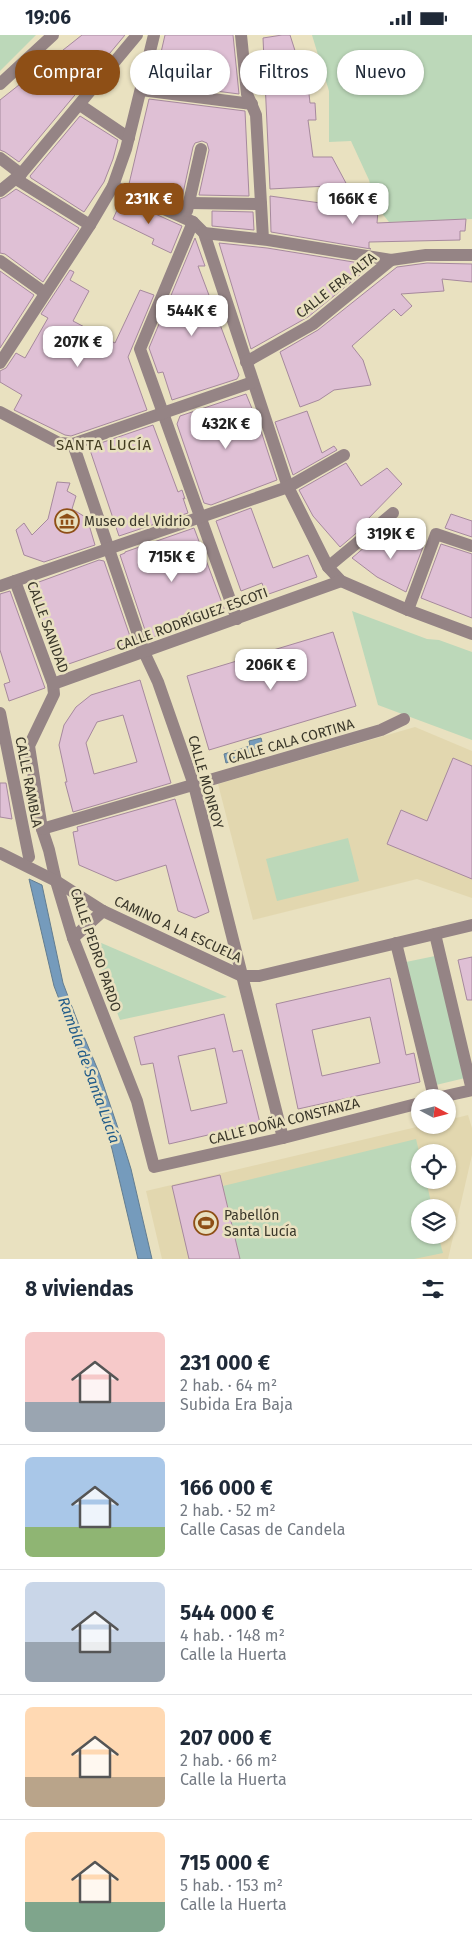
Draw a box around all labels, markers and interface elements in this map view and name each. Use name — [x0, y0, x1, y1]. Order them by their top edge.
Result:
text: 19:06 — [25, 6, 71, 29]
chip: Comprar — [15, 50, 120, 95]
chip: Alquilar — [130, 50, 230, 95]
chip: Filtros — [240, 50, 327, 95]
chip: Nuevo — [337, 50, 424, 95]
pin: 231K € — [108, 183, 190, 225]
pin: 166K € — [312, 183, 394, 225]
text: 231K € — [126, 189, 172, 208]
text: 166K € — [329, 189, 377, 208]
street label: CALLE ERA ALTA — [293, 249, 380, 322]
pin: 544K € — [151, 295, 233, 337]
text: 544K € — [167, 301, 217, 320]
pin: 207K € — [37, 325, 119, 368]
text: 207K € — [54, 332, 102, 351]
pin: 432K € — [185, 407, 267, 450]
text: 432K € — [202, 414, 250, 433]
district label: SANTA LUCÍA — [56, 436, 152, 454]
museum icon: Museo del Vidrio — [54, 508, 80, 534]
place label: Museo del Vidrio — [84, 513, 191, 530]
pin: 319K € — [350, 517, 432, 560]
text: 319K € — [367, 524, 415, 543]
pin: 715K € — [131, 541, 213, 583]
text: 715K € — [149, 547, 195, 566]
street label: CALLE SANIDAD — [23, 579, 72, 675]
street label: CALLE RODRÍGUEZ ESCOTI — [114, 583, 270, 655]
pin: 206K € — [230, 649, 312, 691]
text: 206K € — [246, 655, 296, 674]
street label: CALLE CALA CORTINA — [226, 715, 356, 768]
street label: CALLE MONROY — [184, 734, 227, 831]
street label: CALLE RAMBLA — [11, 735, 46, 829]
street label: CALLE PEDRO PARDO — [66, 886, 125, 1014]
street label: CAMINO A LA ESCUELA — [111, 892, 244, 966]
water label: Rambla de Santa Lucía — [54, 994, 124, 1146]
north arrow — [411, 1089, 456, 1134]
map controls — [411, 1089, 456, 1244]
street label: CALLE DOÑA CONSTANZA — [207, 1095, 361, 1148]
button: locate — [411, 1144, 456, 1189]
button: layers — [411, 1199, 456, 1244]
place label: Pabellón Santa Lucía — [224, 1207, 297, 1240]
sports icon: Pabellón Santa Lucía — [193, 1210, 219, 1236]
icon: filters — [419, 1275, 447, 1303]
text: 8 viviendas — [25, 1276, 133, 1302]
text: 231 000 € — [180, 1350, 270, 1376]
icon: home — [65, 1352, 125, 1412]
text: 2 hab. · 64 m² — [180, 1376, 277, 1395]
text: Subida Era Baja — [180, 1395, 293, 1414]
text: 166 000 € — [180, 1475, 273, 1501]
icon: home — [65, 1477, 125, 1537]
text: 2 hab. · 52 m² — [180, 1501, 276, 1520]
text: Calle Casas de Candela — [180, 1520, 346, 1539]
text: 544 000 € — [180, 1600, 274, 1626]
icon: home — [65, 1602, 125, 1662]
text: 4 hab. · 148 m² — [180, 1626, 285, 1645]
text: Calle la Huerta — [180, 1645, 287, 1664]
text: 207 000 € — [180, 1725, 272, 1751]
icon: home — [65, 1727, 125, 1787]
text: 2 hab. · 66 m² — [180, 1751, 277, 1770]
text: Calle la Huerta — [180, 1770, 287, 1789]
text: 715 000 € — [180, 1850, 270, 1876]
icon: home — [65, 1852, 125, 1912]
text: 5 hab. · 153 m² — [180, 1876, 283, 1895]
text: Calle la Huerta — [180, 1895, 287, 1914]

